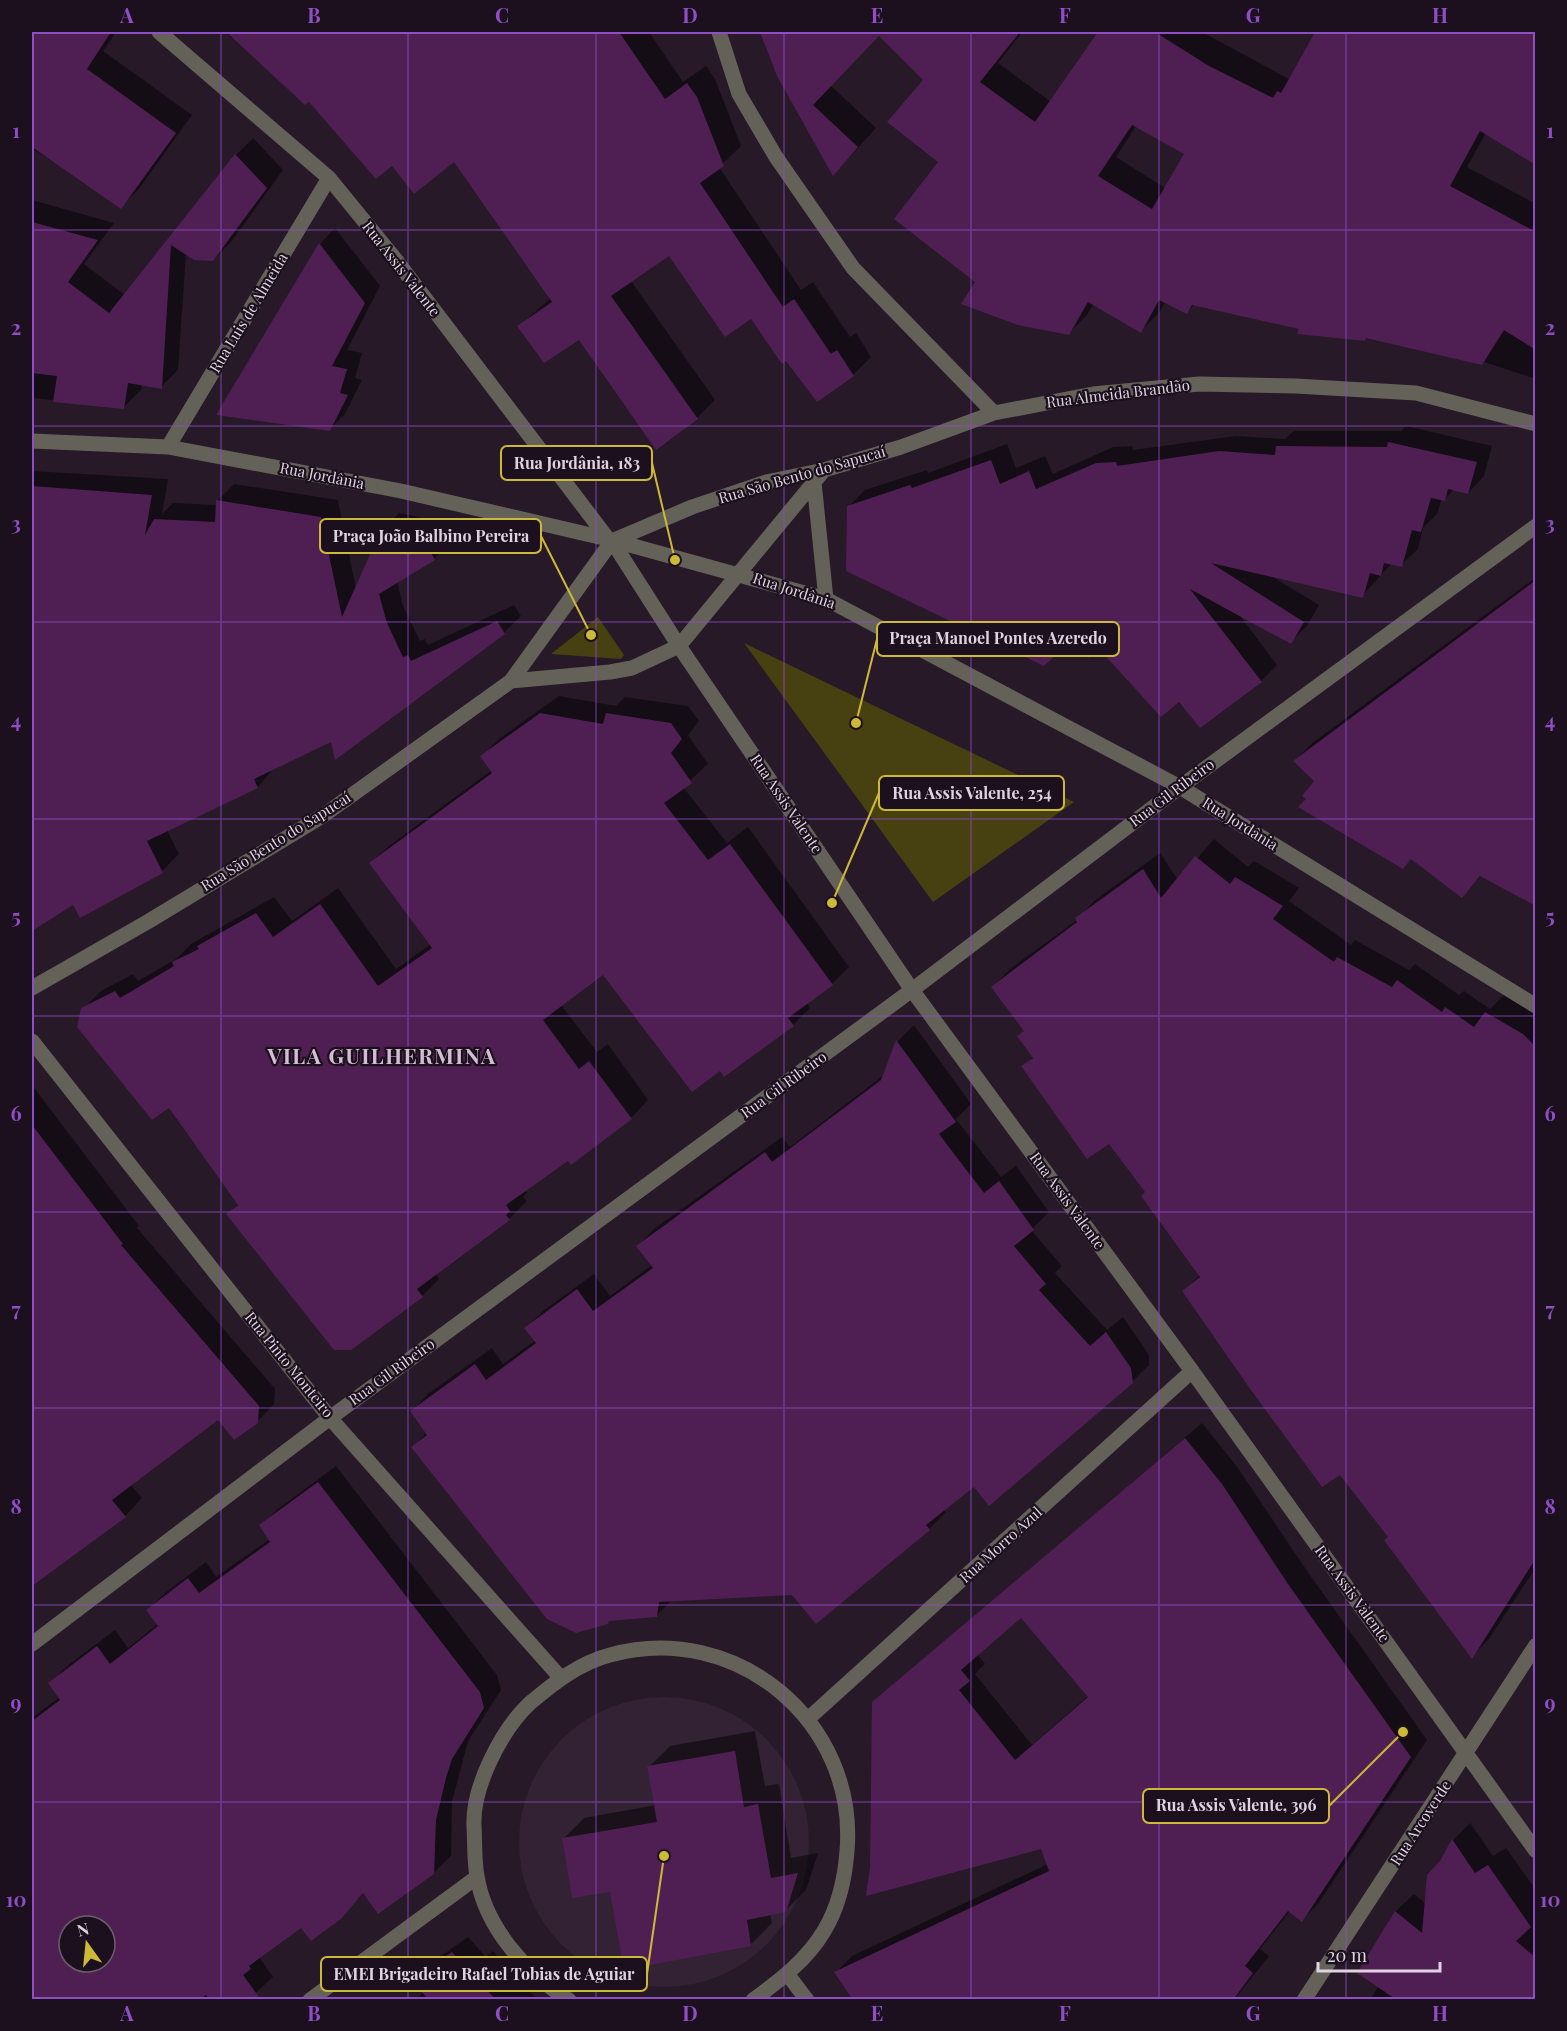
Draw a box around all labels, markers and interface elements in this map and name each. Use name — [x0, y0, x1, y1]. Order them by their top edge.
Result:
text: A — [119, 1, 134, 28]
text: B — [307, 1, 321, 28]
text: C — [495, 1, 509, 28]
text: D — [682, 1, 698, 28]
text: E — [871, 1, 883, 28]
text: F — [1059, 1, 1071, 28]
text: G — [1246, 1, 1261, 28]
text: H — [1432, 1, 1448, 28]
text: 1 — [12, 116, 20, 143]
text: 1 — [1546, 116, 1554, 143]
street label: Rua Assis Valente — [358, 217, 445, 320]
street label: Rua Luis de Almeida — [204, 248, 292, 376]
text: 2 — [11, 313, 21, 340]
text: 2 — [1545, 313, 1555, 340]
street label: Rua Almeida Brandão — [1045, 374, 1191, 412]
street label: Rua São Bento do Sapucaí — [716, 440, 888, 507]
callout: Rua Jordânia, 183 — [501, 446, 652, 480]
text: Rua Jordânia, 183 — [514, 452, 640, 473]
street label: Rua Jordânia — [278, 457, 367, 493]
text: 3 — [11, 509, 21, 536]
text: 3 — [1545, 509, 1555, 536]
callout: Praça João Balbino Pereira — [320, 519, 541, 553]
text: Praça João Balbino Pereira — [333, 525, 530, 546]
street label: Rua Jordânia — [750, 567, 839, 613]
callout: Praça Manoel Pontes Azeredo — [877, 622, 1119, 656]
text: Praça Manoel Pontes Azeredo — [889, 627, 1107, 648]
text: 4 — [11, 706, 21, 733]
text: 4 — [1545, 706, 1555, 733]
street label: Rua Assis Valente — [746, 750, 827, 857]
street label: Rua Gil Ribeiro — [1125, 754, 1218, 831]
callout: Rua Assis Valente, 254 — [879, 776, 1064, 810]
text: Rua Assis Valente, 254 — [892, 782, 1052, 803]
street label: Rua São Bento do Sapucaí — [197, 787, 355, 895]
street label: Rua Jordânia — [1199, 792, 1283, 855]
text: 5 — [11, 902, 21, 929]
text: 5 — [1545, 902, 1555, 929]
district label: VILA GUILHERMINA — [266, 1041, 497, 1069]
street label: Rua Gil Ribeiro — [736, 1046, 830, 1122]
text: 6 — [10, 1099, 22, 1126]
text: 6 — [1544, 1099, 1556, 1126]
street label: Rua Assis Valente — [1026, 1148, 1110, 1253]
text: 7 — [11, 1295, 21, 1322]
text: 7 — [1545, 1295, 1555, 1322]
street label: Rua Pinto Monteiro — [241, 1307, 339, 1421]
street label: Rua Gil Ribeiro — [344, 1333, 438, 1409]
text: 8 — [10, 1492, 22, 1519]
text: 8 — [1544, 1492, 1556, 1519]
street label: Rua Morro Azul — [955, 1502, 1046, 1587]
street label: Rua Assis Valente — [1311, 1541, 1395, 1646]
text: 9 — [10, 1688, 22, 1715]
text: 9 — [1544, 1688, 1556, 1715]
street label: Rua Arcoverde — [1385, 1776, 1455, 1869]
callout: Rua Assis Valente, 396 — [1143, 1789, 1329, 1823]
text: Rua Assis Valente, 396 — [1156, 1794, 1316, 1815]
text: 10 — [6, 1885, 26, 1912]
text: 10 — [1540, 1885, 1560, 1912]
north arrow — [57, 1914, 117, 1974]
text: N — [75, 1917, 92, 1941]
scale bar — [1318, 1935, 1440, 1973]
text: 20 m — [1327, 1943, 1367, 1967]
callout: EMEI Brigadeiro Rafael Tobias de Aguiar — [321, 1957, 647, 1991]
text: EMEI Brigadeiro Rafael Tobias de Aguiar — [333, 1963, 635, 1984]
text: A — [119, 1999, 134, 2026]
text: B — [307, 1999, 321, 2026]
text: C — [495, 1999, 509, 2026]
text: D — [682, 1999, 698, 2026]
text: E — [871, 1999, 883, 2026]
text: F — [1059, 1999, 1071, 2026]
text: G — [1246, 1999, 1261, 2026]
text: H — [1432, 1999, 1448, 2026]

